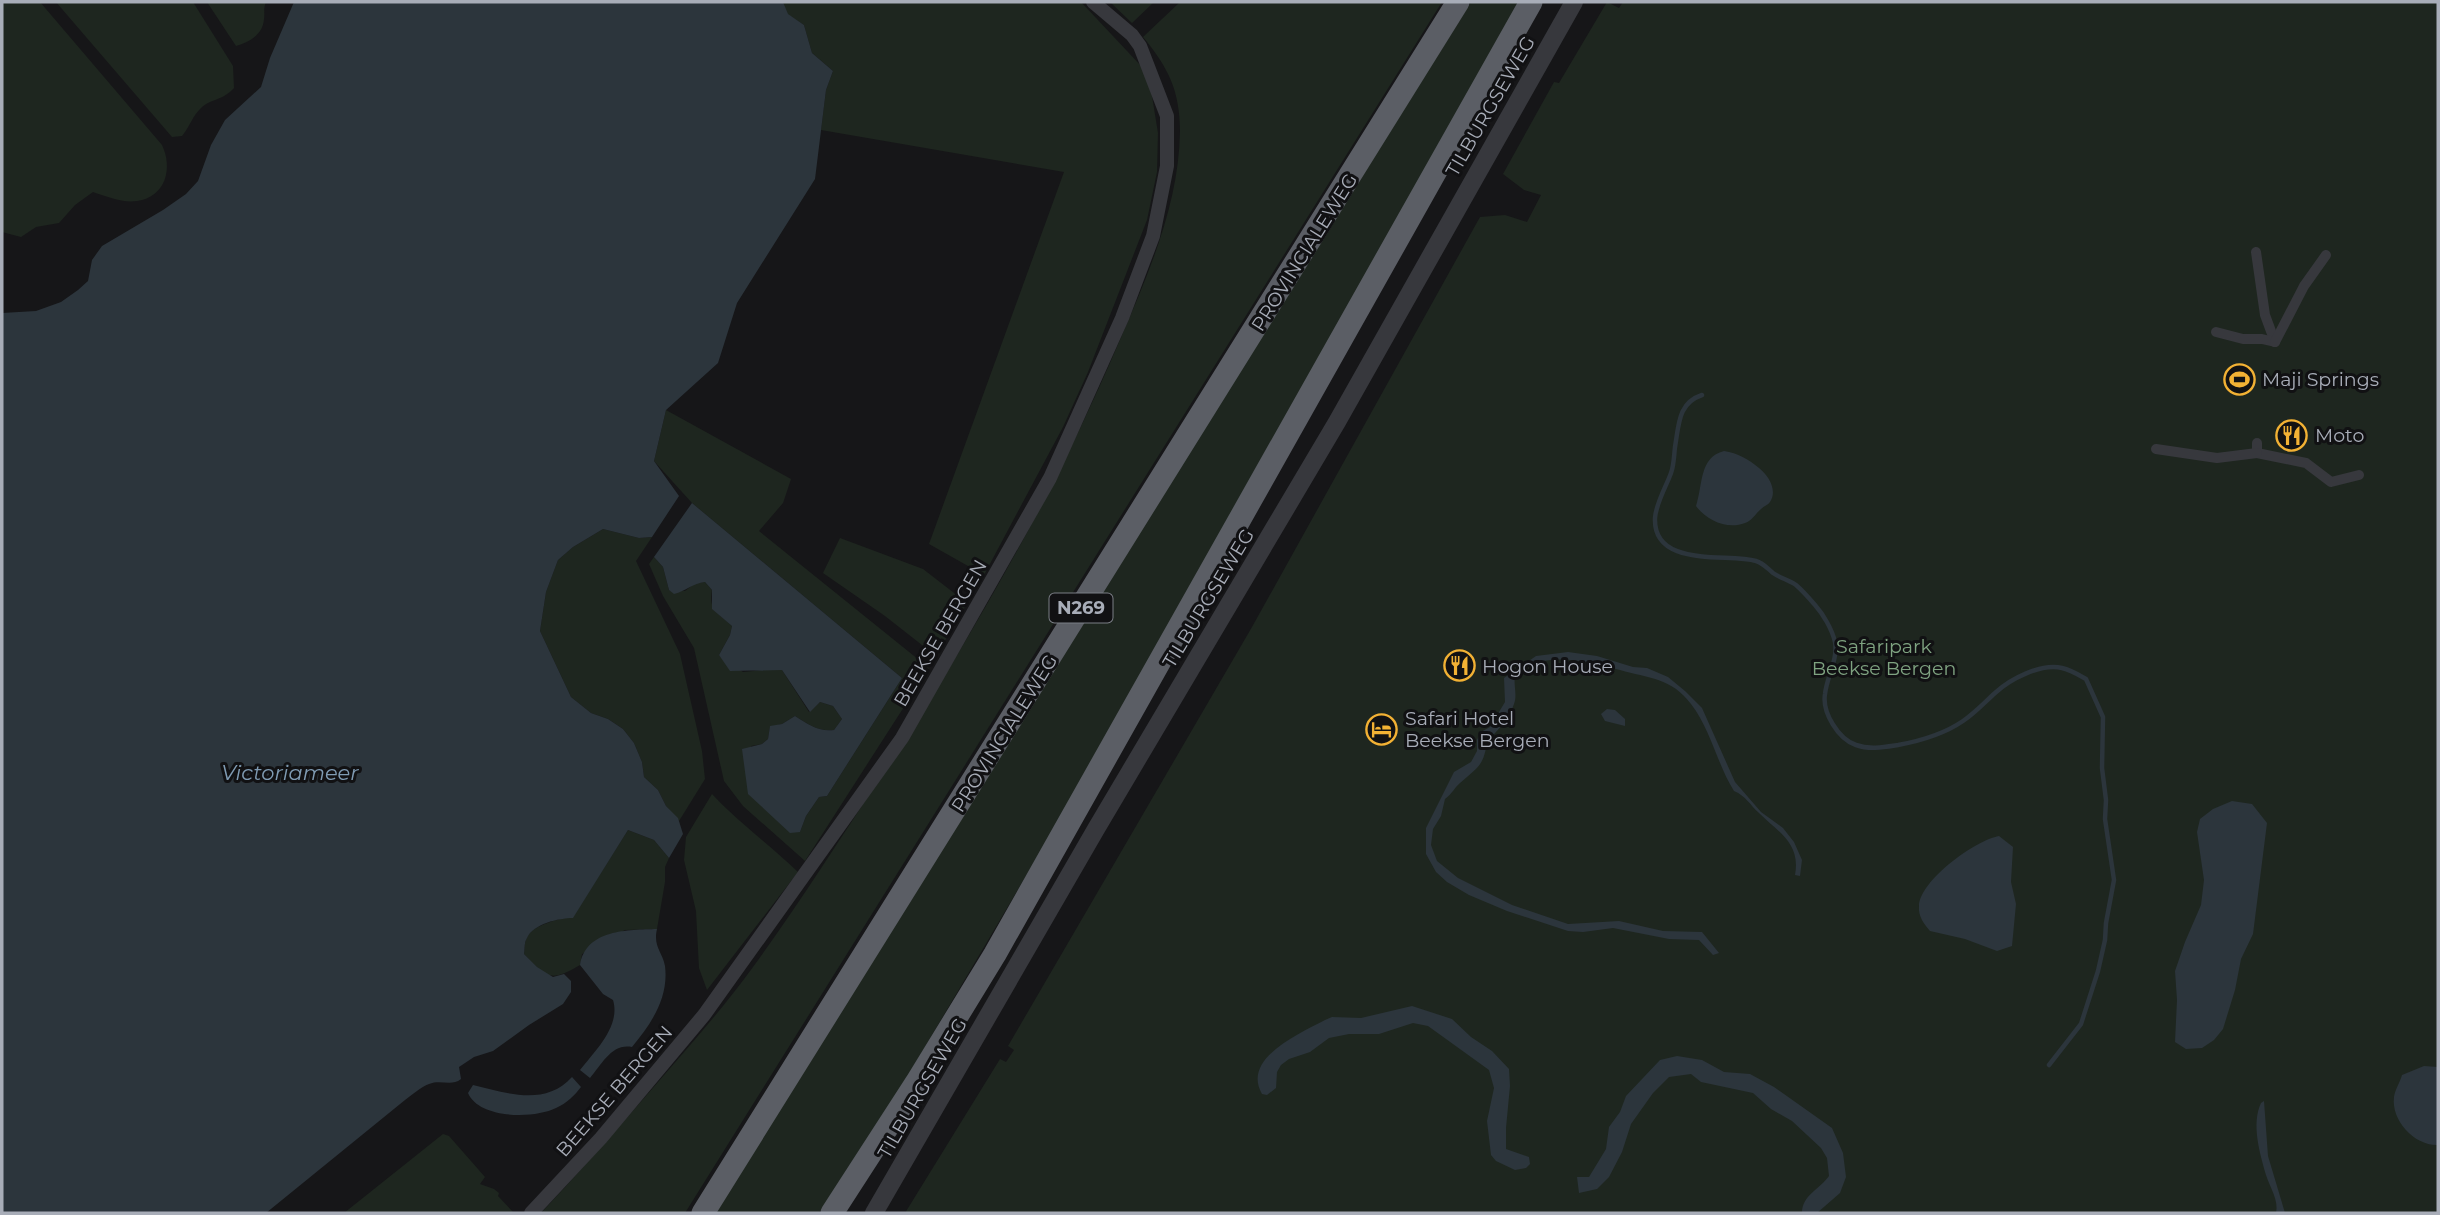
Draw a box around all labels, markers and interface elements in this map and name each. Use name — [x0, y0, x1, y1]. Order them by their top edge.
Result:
street label: TILBURGSEWEG — [1441, 32, 1540, 180]
street label: PROVINCIALEWEG — [1247, 169, 1362, 335]
sports icon: Maji Springs — [2222, 362, 2256, 396]
place label: Maji Springs — [2262, 368, 2379, 391]
restaurant icon: Moto — [2275, 418, 2309, 452]
place label: Moto — [2315, 424, 2364, 447]
street label: TILBURGSEWEG — [1158, 525, 1259, 672]
street label: BEEKSE BERGEN — [889, 556, 992, 711]
road number: N269 — [1050, 594, 1112, 622]
park label: Safaripark Beekse Bergen — [1812, 635, 1956, 680]
restaurant icon: Hogon House — [1442, 649, 1476, 683]
street label: PROVINCIALEWEG — [947, 650, 1062, 816]
place label: Hogon House — [1482, 655, 1613, 678]
place label: Safari Hotel Beekse Bergen — [1405, 707, 1550, 752]
hotel icon: Safari Hotel Beekse Bergen — [1365, 712, 1399, 746]
water label: Victoriameer — [221, 760, 359, 785]
street label: TILBURGSEWEG — [873, 1014, 972, 1162]
street label: BEEKSE BERGEN — [551, 1021, 677, 1162]

